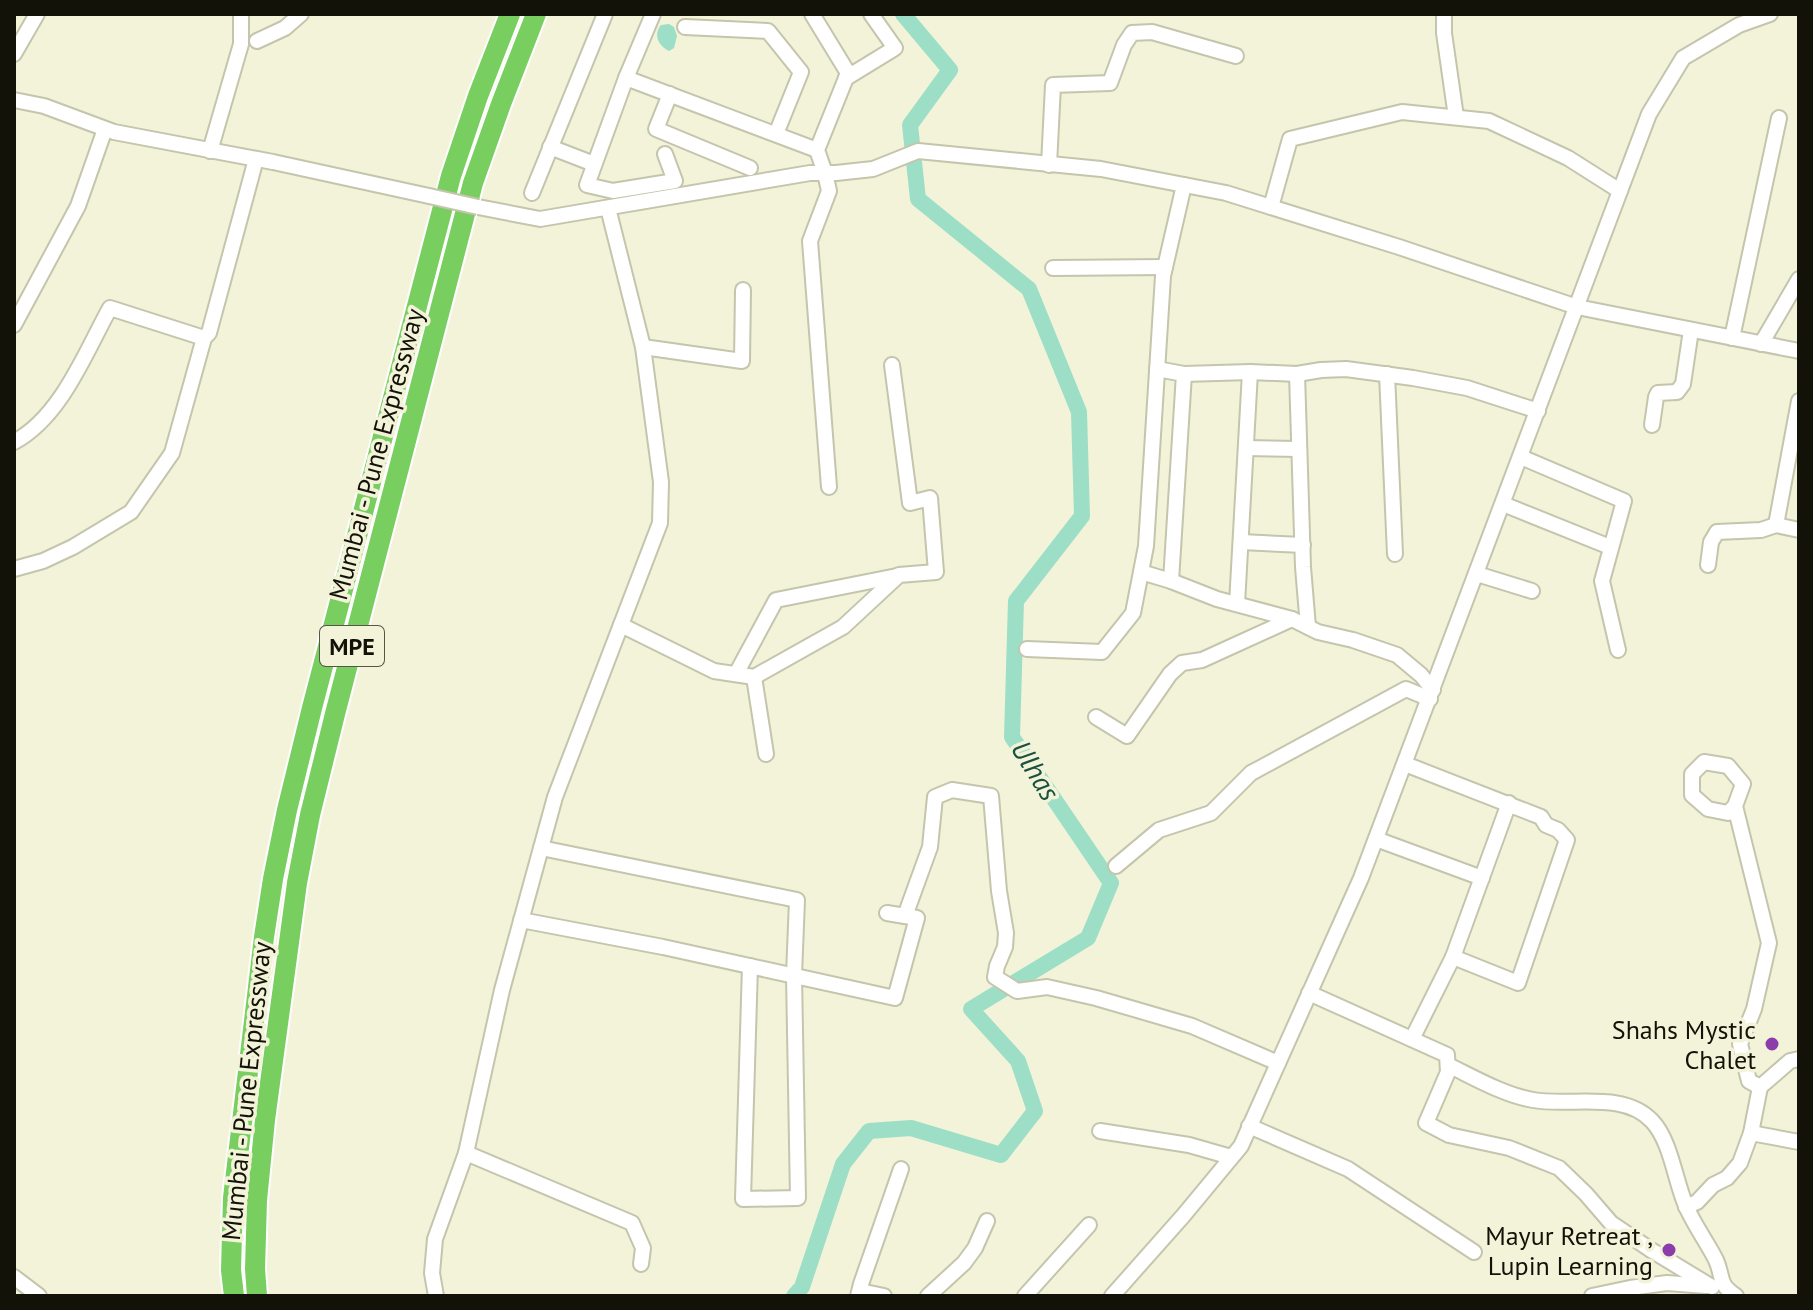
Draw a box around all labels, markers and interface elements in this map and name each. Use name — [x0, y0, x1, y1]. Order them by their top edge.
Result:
street label: Mumbai - Pune Expressway — [321, 305, 431, 603]
road number: MPE — [320, 626, 384, 666]
water label: Ulhas — [1003, 733, 1069, 807]
street label: Mumbai - Pune Expressway — [214, 940, 278, 1242]
place label: Shahs Mystic Chalet — [1612, 1013, 1756, 1076]
marker: Shahs Mystic Chalet — [1763, 1035, 1781, 1053]
place label: Mayur Retreat , Lupin Learning — [1485, 1219, 1653, 1282]
marker: Mayur Retreat , Lupin Learning — [1660, 1241, 1678, 1259]

